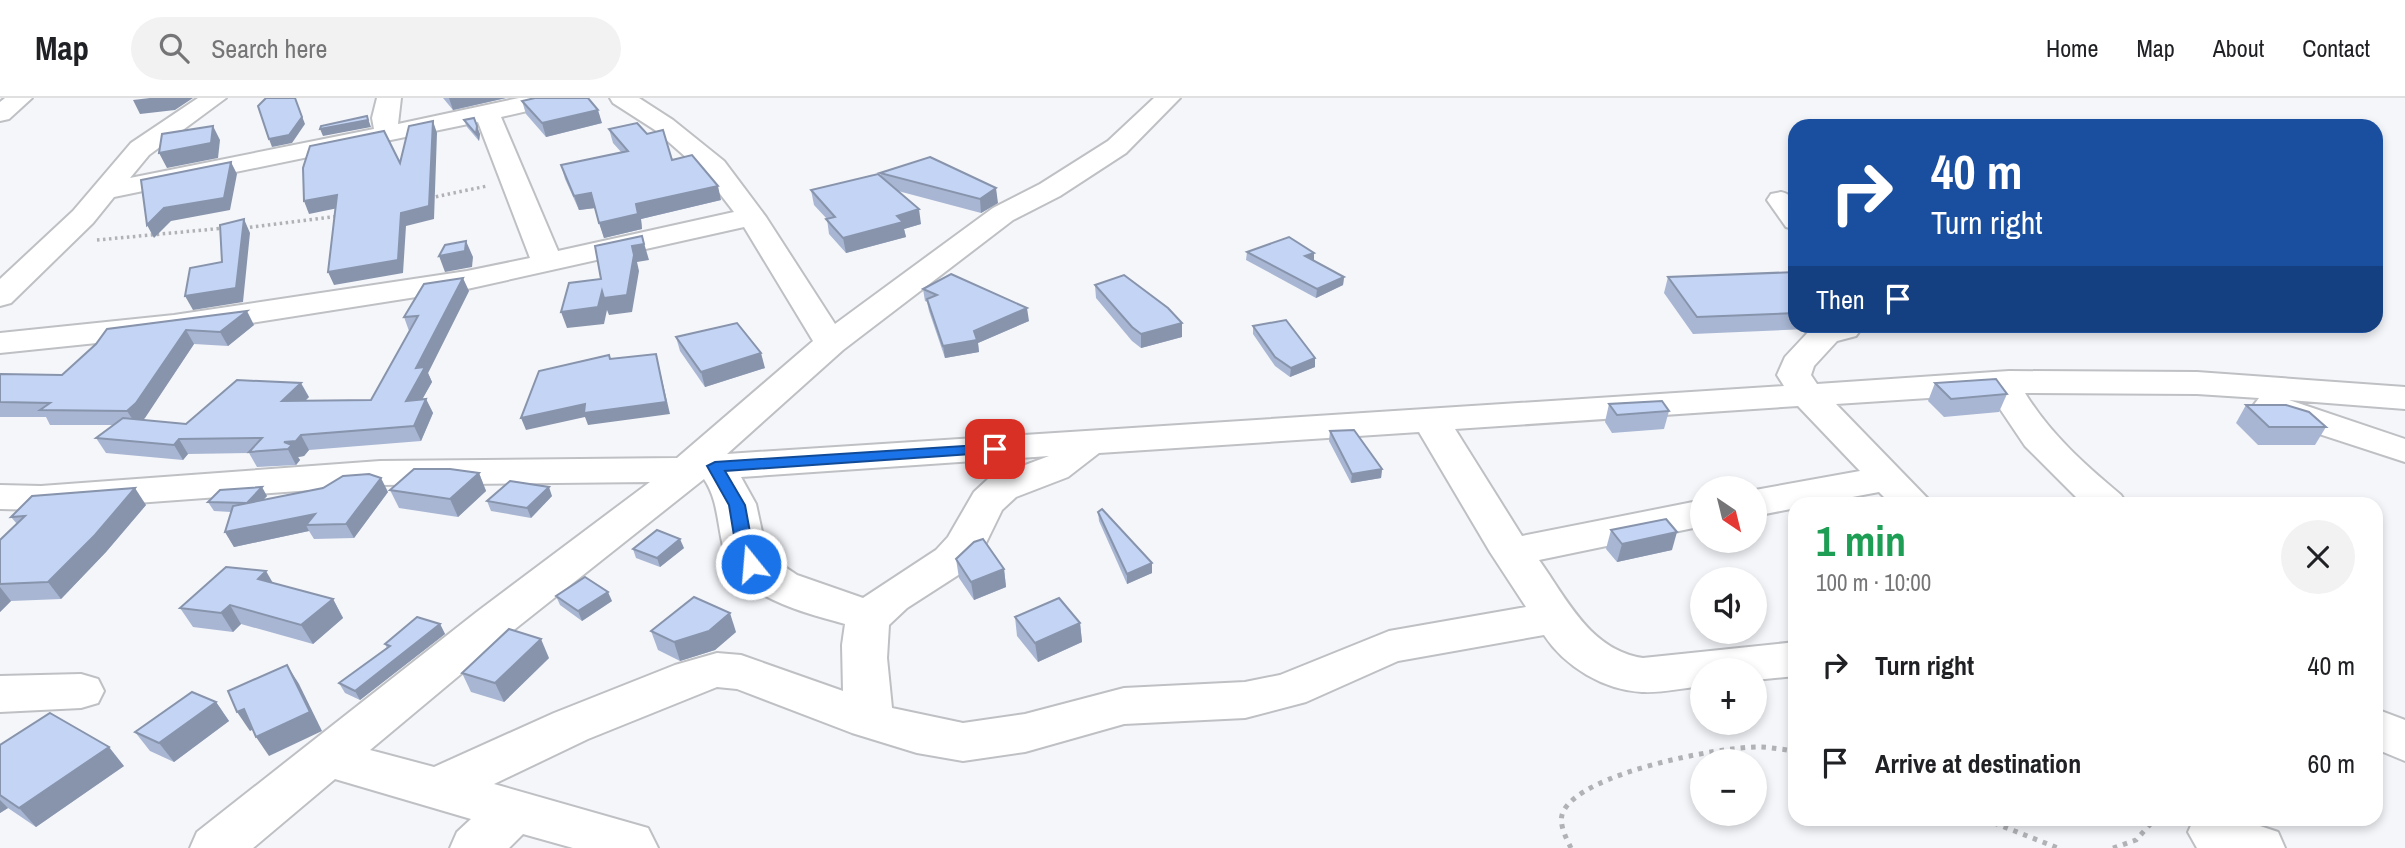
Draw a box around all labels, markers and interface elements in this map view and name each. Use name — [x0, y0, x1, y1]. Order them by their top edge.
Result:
search box — [131, 17, 621, 80]
text: Map — [35, 26, 89, 70]
icon: search — [155, 29, 193, 67]
text: Search here — [211, 31, 327, 66]
text: Home — [2046, 32, 2098, 64]
text: Map — [2136, 32, 2175, 64]
text: About — [2213, 32, 2264, 64]
text: Contact — [2302, 32, 2370, 64]
text: 40 m — [1931, 138, 2023, 204]
icon: right — [1816, 147, 1907, 238]
text: Turn right — [1931, 201, 2043, 244]
icon: arrive — [1879, 280, 1917, 318]
text: Then — [1816, 282, 1865, 317]
pin — [965, 419, 1025, 479]
icon: arrive — [976, 430, 1014, 468]
north arrow — [1690, 476, 1768, 553]
map controls — [1690, 476, 1767, 826]
text: 1 min — [1816, 513, 1906, 569]
button: close — [2281, 520, 2355, 594]
position arrow — [714, 527, 788, 601]
button: sound — [1690, 567, 1767, 644]
text: 100 m · 10:00 — [1816, 567, 1931, 598]
icon: right — [1816, 646, 1854, 684]
text: Turn right — [1875, 648, 1974, 683]
text: 40 m — [2308, 648, 2355, 683]
button: + — [1690, 658, 1767, 735]
icon: arrive — [1816, 744, 1854, 782]
text: Arrive at destination — [1875, 746, 2081, 781]
text: 60 m — [2308, 746, 2355, 781]
button: − — [1690, 749, 1767, 826]

